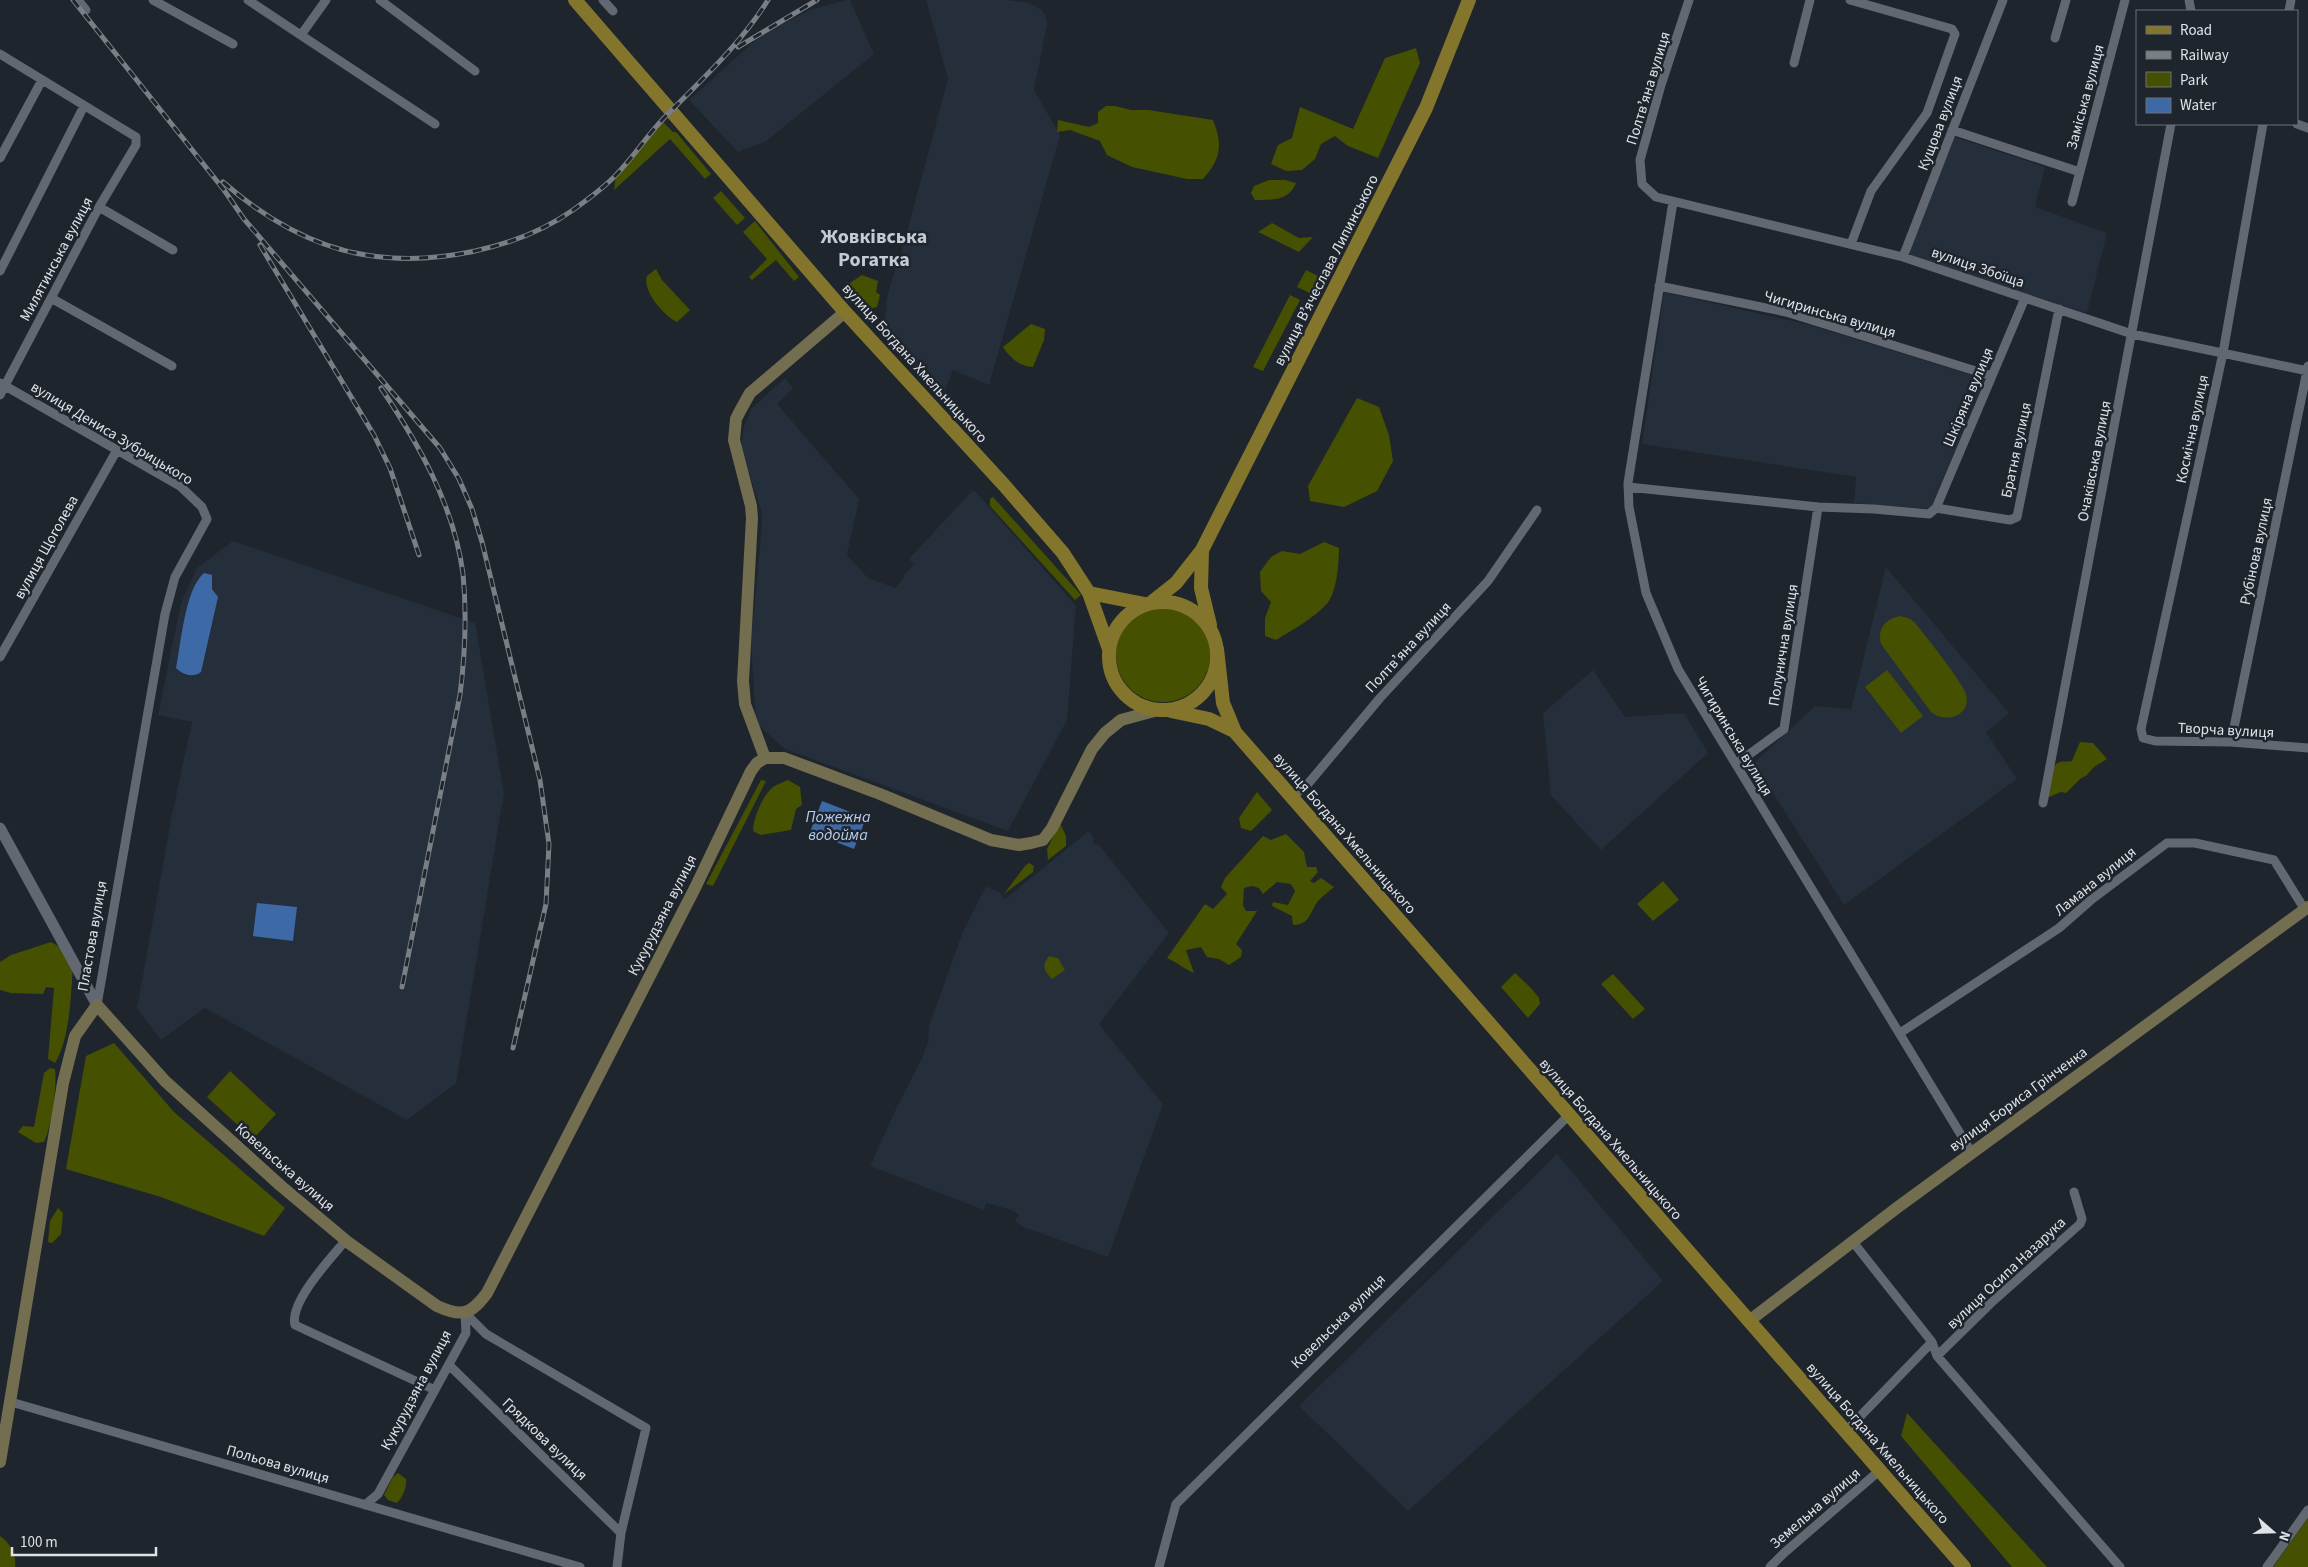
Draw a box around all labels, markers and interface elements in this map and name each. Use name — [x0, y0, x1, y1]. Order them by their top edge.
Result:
legend — [2136, 10, 2298, 125]
text: Road — [2180, 20, 2212, 41]
street label: Полтвʼяна вулиця — [1621, 29, 1676, 147]
street label: Заміська вулиця — [2061, 42, 2110, 152]
text: Railway — [2180, 45, 2229, 66]
text: Park — [2180, 70, 2209, 91]
street label: Кущова вулиця — [1913, 73, 1968, 174]
text: Water — [2180, 95, 2217, 116]
street label: вулиця Вʼячеслава Липинського — [1269, 171, 1384, 369]
street label: Милятинська вулиця — [15, 193, 98, 325]
district label: Жовківська Рогатка — [821, 223, 927, 274]
street label: вулиця Збоїща — [1928, 242, 2027, 293]
street label: вулиця Богдана Хмельницького — [837, 279, 992, 448]
street label: Чигиринська вулиця — [1761, 286, 1898, 343]
street label: Шкіряна вулиця — [1938, 344, 1999, 450]
street label: Космічна вулиця — [2171, 373, 2214, 485]
street label: вулиця Дениса Зубрицького — [27, 377, 197, 490]
street label: Очаківська вулиця — [2072, 399, 2117, 523]
street label: Братня вулиця — [1996, 400, 2037, 500]
street label: вулиця Щоголева — [9, 492, 84, 603]
street label: Рубінова вулиця — [2235, 496, 2278, 607]
street label: Полунична вулиця — [1763, 583, 1804, 708]
street label: Полтвʼяна вулиця — [1361, 597, 1456, 697]
street label: Чигиринська вулиця — [1689, 672, 1778, 800]
street label: Творча вулиця — [2177, 717, 2275, 744]
street label: вулиця Богдана Хмельницького — [1268, 748, 1421, 919]
water label: Пожежна водойма — [806, 806, 871, 846]
street label: Ламана вулиця — [2050, 842, 2141, 921]
street label: Кукурудзяна вулиця — [623, 851, 702, 979]
street label: Пластова вулиця — [72, 879, 113, 993]
street label: вулиця Бориса Грінченка — [1945, 1042, 2092, 1157]
street label: вулиця Богдана Хмельницького — [1534, 1054, 1687, 1225]
street label: Ковельська вулиця — [230, 1118, 339, 1217]
street label: вулиця Осипа Назарука — [1942, 1212, 2071, 1334]
street label: Ковельська вулиця — [1286, 1269, 1390, 1373]
street label: Кукурудзяна вулиця — [376, 1326, 457, 1454]
street label: вулиця Богдана Хмельницького — [1801, 1358, 1954, 1529]
street label: Грядкова вулиця — [497, 1393, 592, 1485]
street label: Польова вулиця — [224, 1440, 332, 1489]
street label: Земельна вулиця — [1765, 1463, 1865, 1554]
north arrow — [2248, 1507, 2298, 1557]
scale bar — [12, 1524, 156, 1556]
text: N — [2273, 1528, 2295, 1544]
text: 100 m — [20, 1532, 58, 1553]

